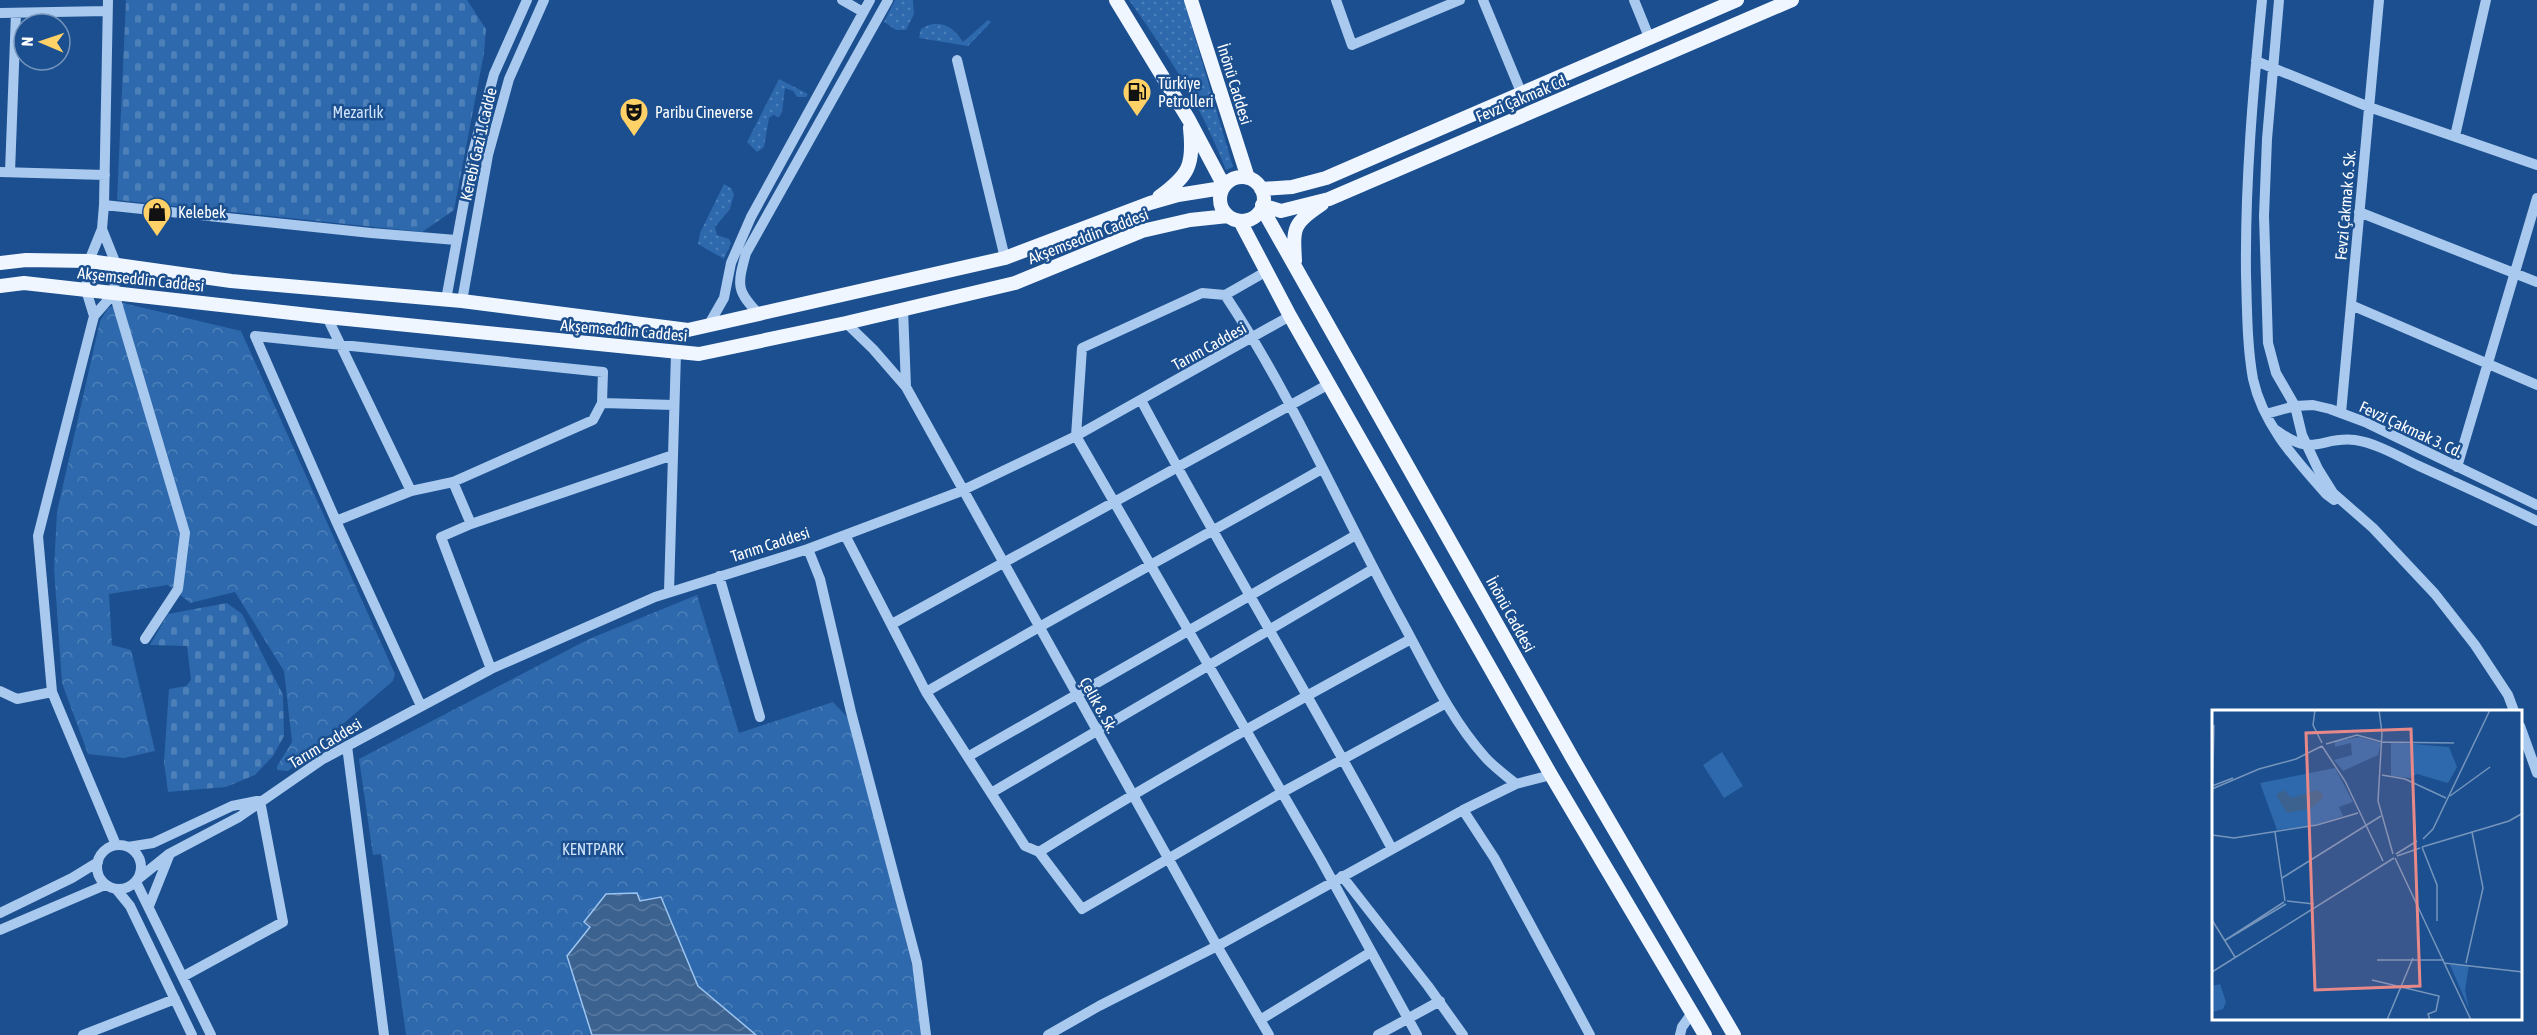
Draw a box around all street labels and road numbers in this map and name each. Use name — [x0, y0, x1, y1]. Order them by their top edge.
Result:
street label: İnönü Caddesi — [1214, 41, 1256, 127]
street label: Fevzi Çakmak Cd. — [1473, 70, 1572, 127]
street label: Kerebi Gazi 1.Cadde — [456, 86, 500, 202]
street label: Fevzi Çakmak 6. Sk. — [2331, 149, 2360, 261]
street label: Akşemseddin Caddesi — [1025, 205, 1151, 268]
street label: Akşemseddin Caddesi — [77, 263, 205, 296]
street label: Akşemseddin Caddesi — [560, 315, 688, 346]
street label: Tarım Caddesi — [1169, 318, 1249, 374]
street label: Fevzi Çakmak 3. Cd. — [2356, 397, 2465, 462]
street label: Tarım Caddesi — [728, 523, 812, 565]
street label: İnönü Caddesi — [1483, 573, 1539, 655]
street label: Çelik 8. Sk. — [1076, 674, 1122, 737]
street label: Tarım Caddesi — [285, 714, 365, 772]

